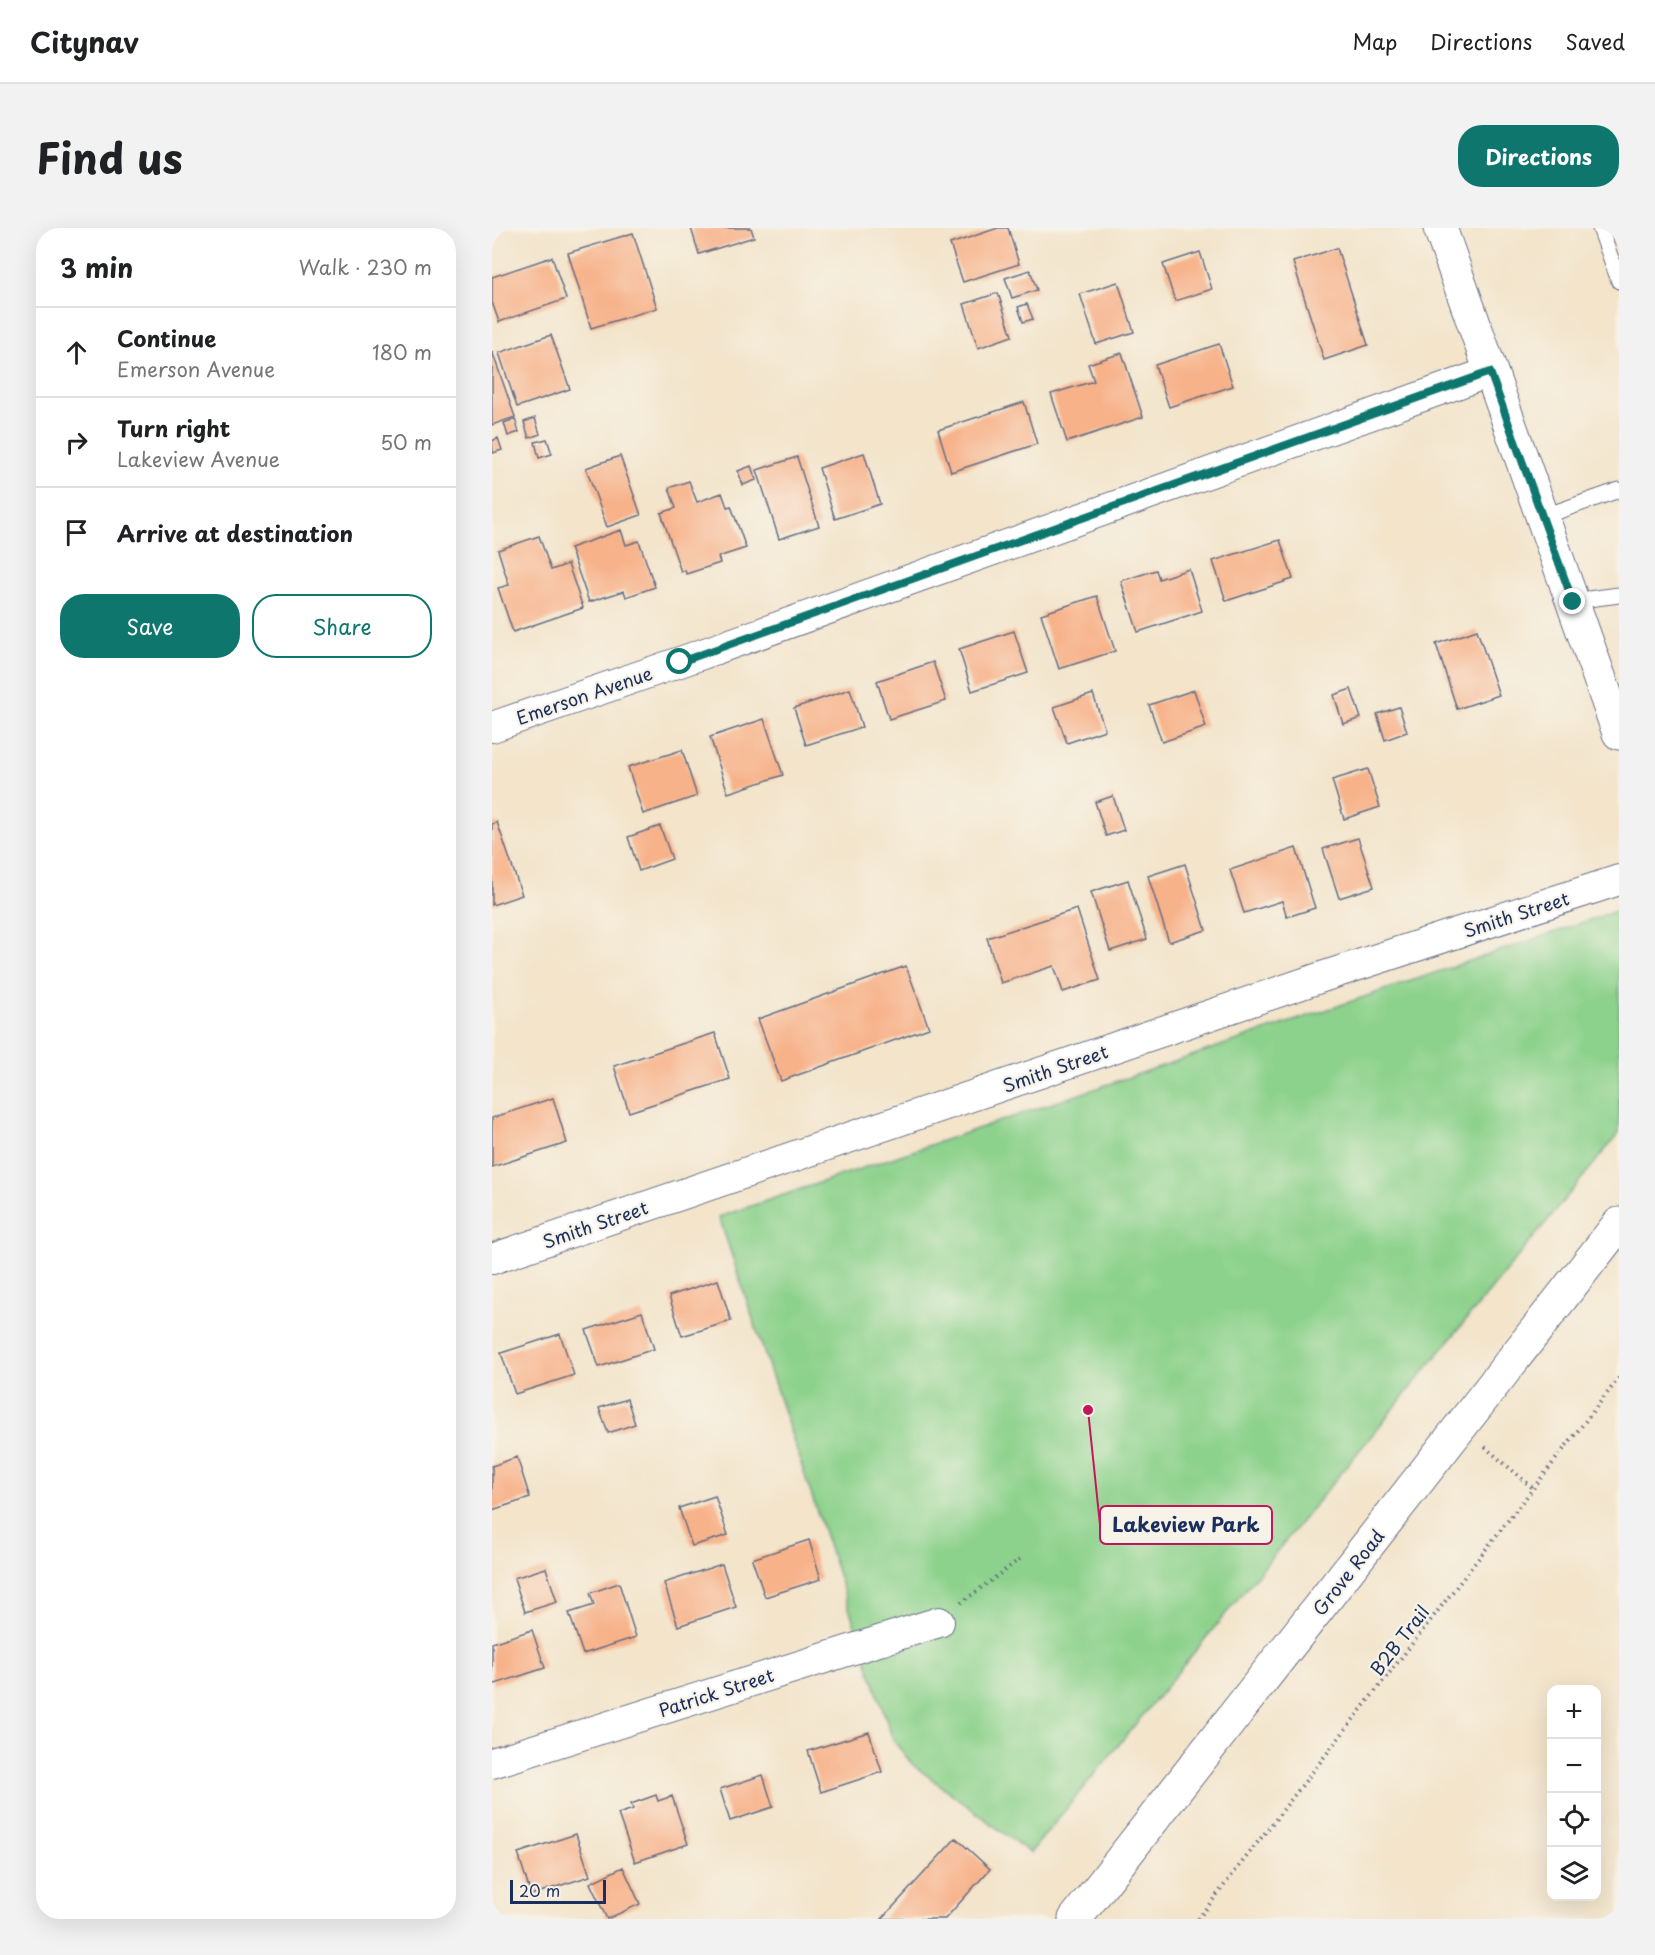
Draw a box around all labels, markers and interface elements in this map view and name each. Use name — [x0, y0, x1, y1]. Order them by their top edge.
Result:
text: Citynav — [30, 20, 139, 63]
text: Map — [1352, 25, 1397, 57]
text: Directions — [1430, 25, 1532, 57]
text: Saved — [1565, 25, 1625, 57]
text: Find us — [36, 125, 183, 188]
button: Directions — [1458, 125, 1619, 187]
text: 3 min — [60, 248, 133, 287]
text: Walk · 230 m — [299, 252, 432, 282]
text: Continue — [117, 321, 216, 354]
icon: ahead — [60, 336, 93, 369]
text: 180 m — [372, 337, 432, 367]
text: Emerson Avenue — [117, 354, 275, 384]
text: Turn right — [117, 411, 230, 444]
icon: right — [60, 426, 93, 459]
text: 50 m — [380, 427, 432, 457]
text: Lakeview Avenue — [117, 444, 280, 474]
icon: arrive — [60, 516, 93, 549]
text: Arrive at destination — [117, 516, 353, 549]
route end — [1559, 588, 1585, 614]
button: Save — [60, 594, 240, 658]
button: Share — [252, 594, 432, 658]
route start — [666, 648, 692, 674]
street label: Emerson Avenue — [512, 659, 656, 731]
street label: Smith Street — [1460, 884, 1572, 944]
street label: Smith Street — [999, 1037, 1111, 1099]
street label: Smith Street — [539, 1193, 651, 1255]
callout: Lakeview Park — [1100, 1506, 1272, 1544]
text: Lakeview Park — [1112, 1509, 1260, 1539]
street label: Grove Road — [1306, 1523, 1390, 1621]
street label: B2B Trail — [1363, 1599, 1435, 1681]
street label: Patrick Street — [655, 1661, 777, 1723]
map controls — [1547, 1685, 1601, 1901]
button: + — [1547, 1685, 1601, 1739]
button: − — [1547, 1739, 1601, 1793]
button: locate — [1547, 1793, 1601, 1847]
button: layers — [1547, 1847, 1601, 1901]
scale bar — [510, 1877, 606, 1904]
text: 20 m — [519, 1878, 560, 1902]

